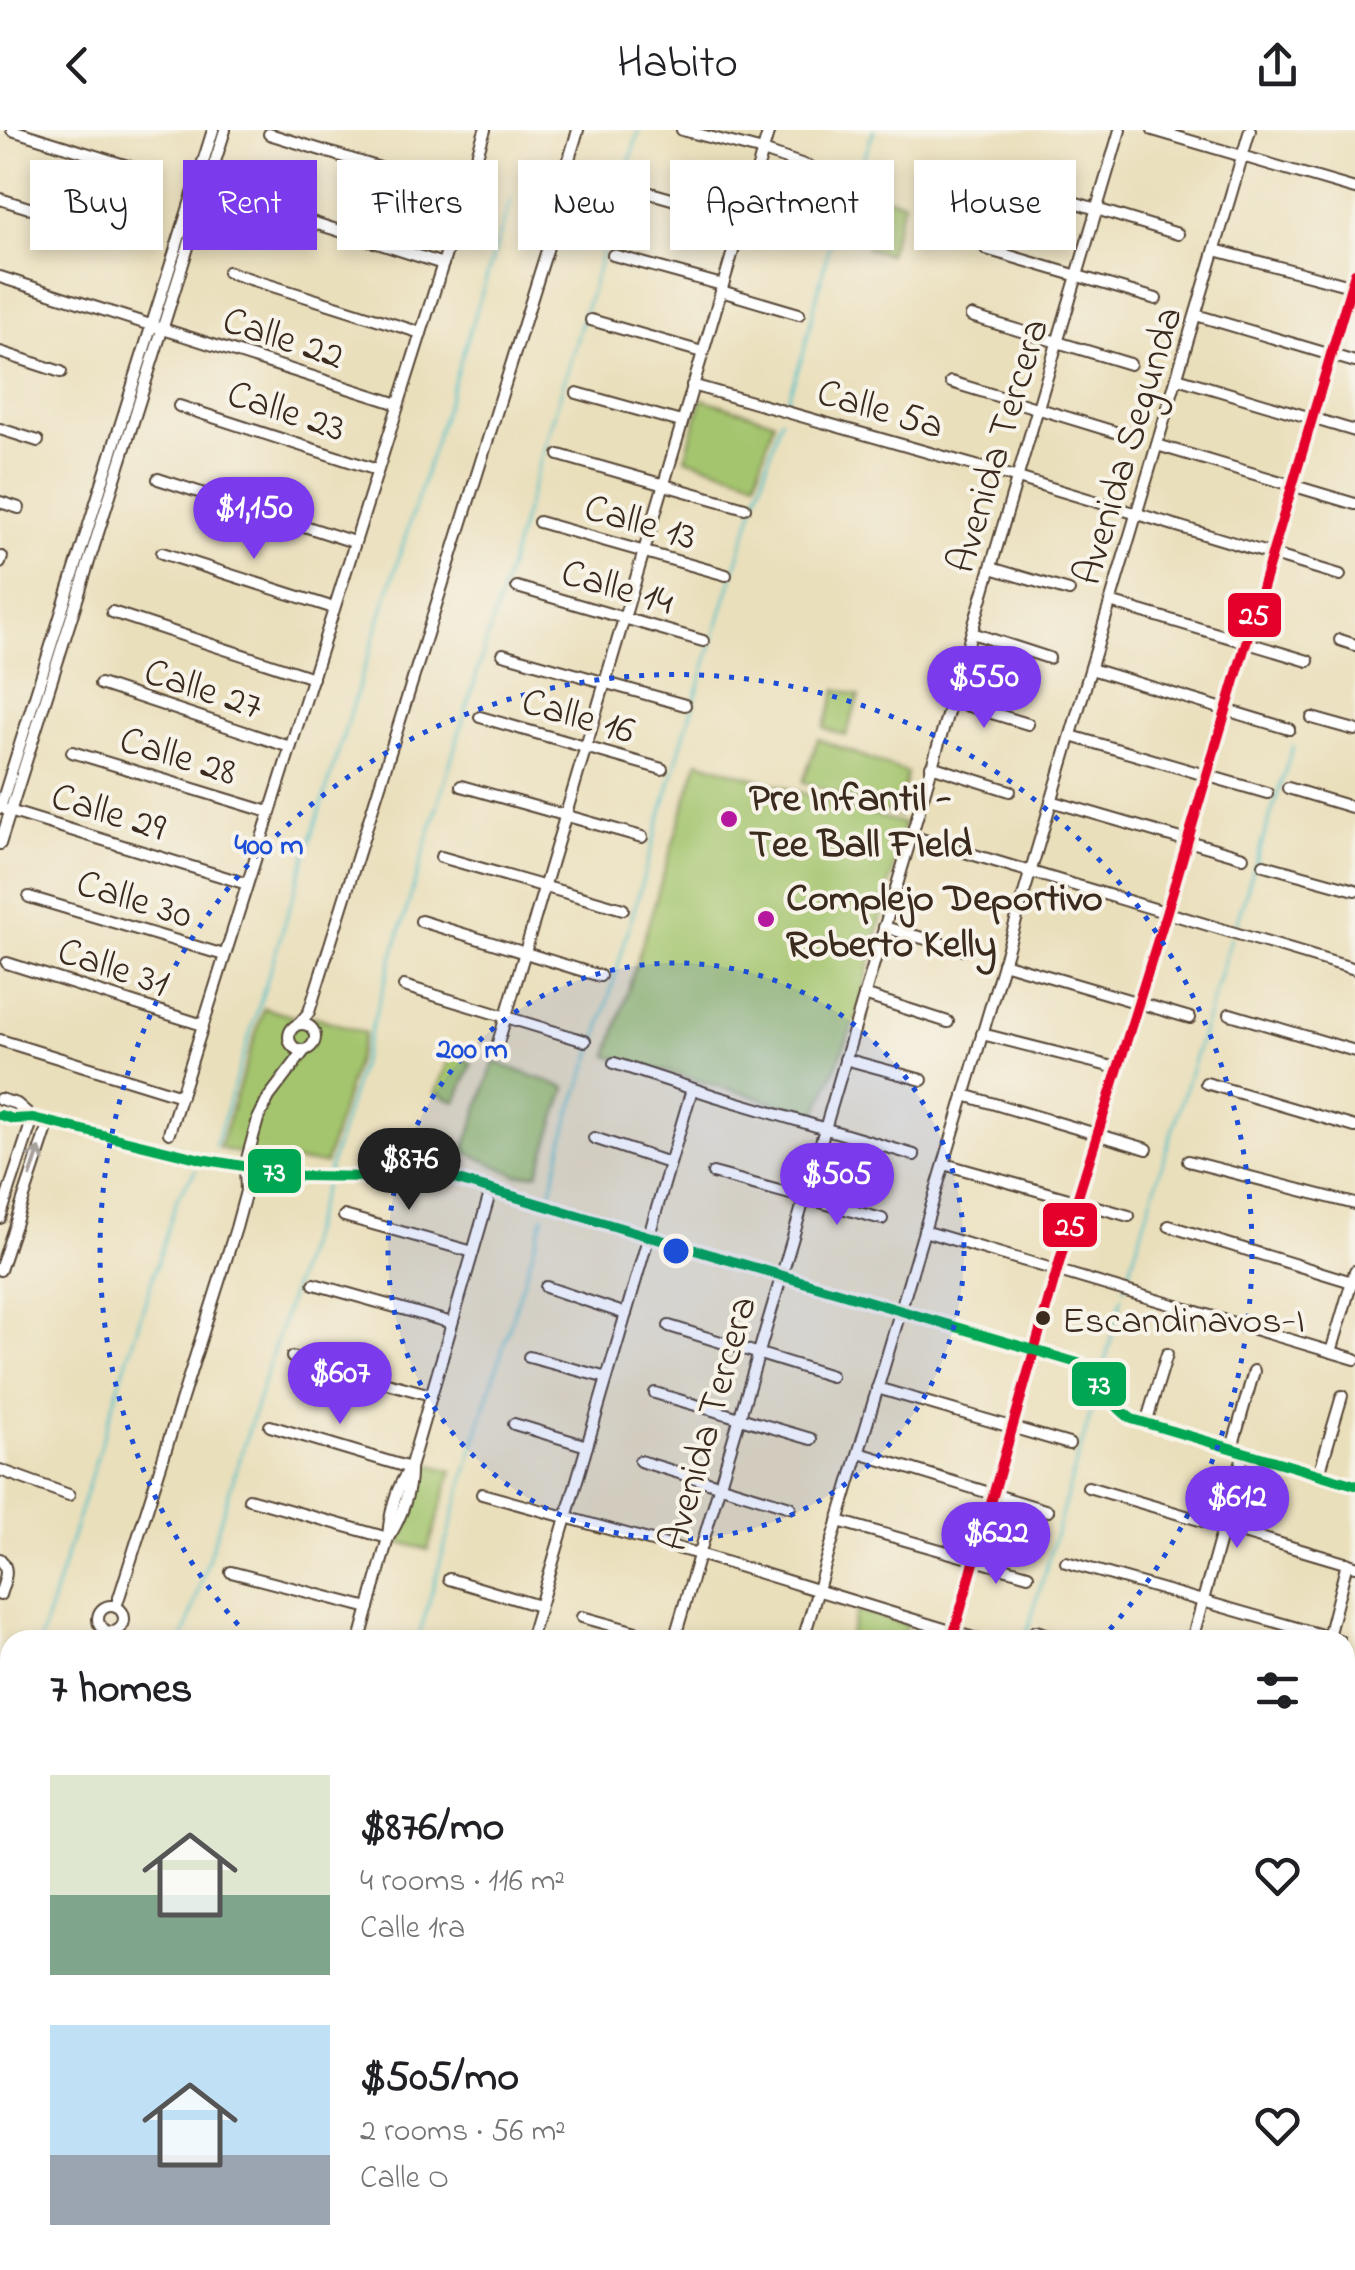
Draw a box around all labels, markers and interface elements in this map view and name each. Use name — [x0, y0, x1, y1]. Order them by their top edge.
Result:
text: Habito — [617, 32, 738, 98]
icon: back — [50, 38, 105, 93]
icon: share — [1250, 38, 1305, 93]
chip: Buy — [30, 160, 163, 250]
chip: Rent — [183, 160, 317, 250]
chip: Filters — [337, 160, 498, 250]
chip: New — [518, 160, 650, 250]
chip: Apartment — [670, 160, 894, 250]
chip: House — [914, 160, 1076, 250]
street label: Calle 22 — [214, 293, 351, 388]
street label: Avenida Segunda — [1060, 300, 1201, 593]
street label: Avenida Tercera — [934, 312, 1067, 581]
street label: Calle 5a — [809, 365, 950, 458]
street label: Calle 23 — [219, 366, 352, 460]
pin: $1,150 — [173, 477, 335, 562]
street label: Calle 13 — [577, 480, 703, 568]
text: $1,150 — [215, 486, 293, 533]
street label: Calle 14 — [554, 545, 680, 633]
line badge: 25 — [1226, 591, 1283, 639]
text: 25 — [1238, 597, 1269, 638]
street label: Calle 27 — [136, 644, 269, 738]
pin: $550 — [925, 646, 1043, 731]
text: $550 — [949, 655, 1019, 702]
street label: Calle 16 — [514, 674, 641, 763]
street label: Calle 28 — [112, 713, 244, 804]
street label: Calle 29 — [43, 769, 172, 860]
place label: Pre Infantil - Tee Ball FIeld — [749, 771, 973, 876]
marker: Pre Infantil - Tee Ball FIeld — [718, 808, 740, 830]
text: 400 m — [234, 825, 304, 869]
street label: Calle 30 — [68, 856, 199, 947]
place label: Complejo Deportivo Roberto Kelly — [786, 871, 1103, 976]
marker: Complejo Deportivo Roberto Kelly — [755, 908, 777, 930]
street label: Calle 31 — [49, 924, 176, 1015]
text: 200 m — [435, 1029, 508, 1073]
pin: $876 — [350, 1128, 468, 1213]
text: $876 — [380, 1137, 438, 1184]
pin: $505 — [778, 1143, 896, 1228]
one-way arrow — [28, 1147, 46, 1179]
line badge: 73 — [246, 1147, 303, 1195]
text: $505 — [802, 1152, 872, 1199]
text: 73 — [262, 1154, 286, 1195]
line badge: 25 — [1041, 1201, 1099, 1249]
text: 25 — [1054, 1208, 1085, 1249]
centre of rings — [658, 1233, 694, 1269]
street label: Avenida Tercera — [646, 1290, 775, 1559]
place label: Escandinavos-I — [1062, 1295, 1305, 1351]
marker: Escandinavos-I — [1033, 1308, 1053, 1328]
pin: $607 — [281, 1342, 399, 1427]
text: $607 — [310, 1351, 370, 1398]
line badge: 73 — [1070, 1360, 1128, 1408]
text: 73 — [1087, 1367, 1111, 1408]
pin: $612 — [1178, 1466, 1296, 1551]
text: $612 — [1207, 1475, 1267, 1522]
pin: $622 — [937, 1502, 1055, 1587]
text: $622 — [963, 1511, 1029, 1558]
text: 7 homes — [50, 1660, 192, 1721]
icon: filters — [1250, 1663, 1305, 1718]
text: $876/mo — [360, 1798, 504, 1859]
icon: home — [130, 1815, 250, 1935]
icon: heart — [1250, 1848, 1305, 1903]
text: 4 rooms · 116 m² — [360, 1859, 565, 1906]
text: Calle 1ra — [360, 1906, 465, 1953]
text: $505/mo — [360, 2048, 519, 2109]
icon: home — [130, 2065, 250, 2185]
icon: heart — [1250, 2098, 1305, 2153]
text: 2 rooms · 56 m² — [360, 2109, 566, 2156]
text: Calle O — [360, 2156, 449, 2203]

